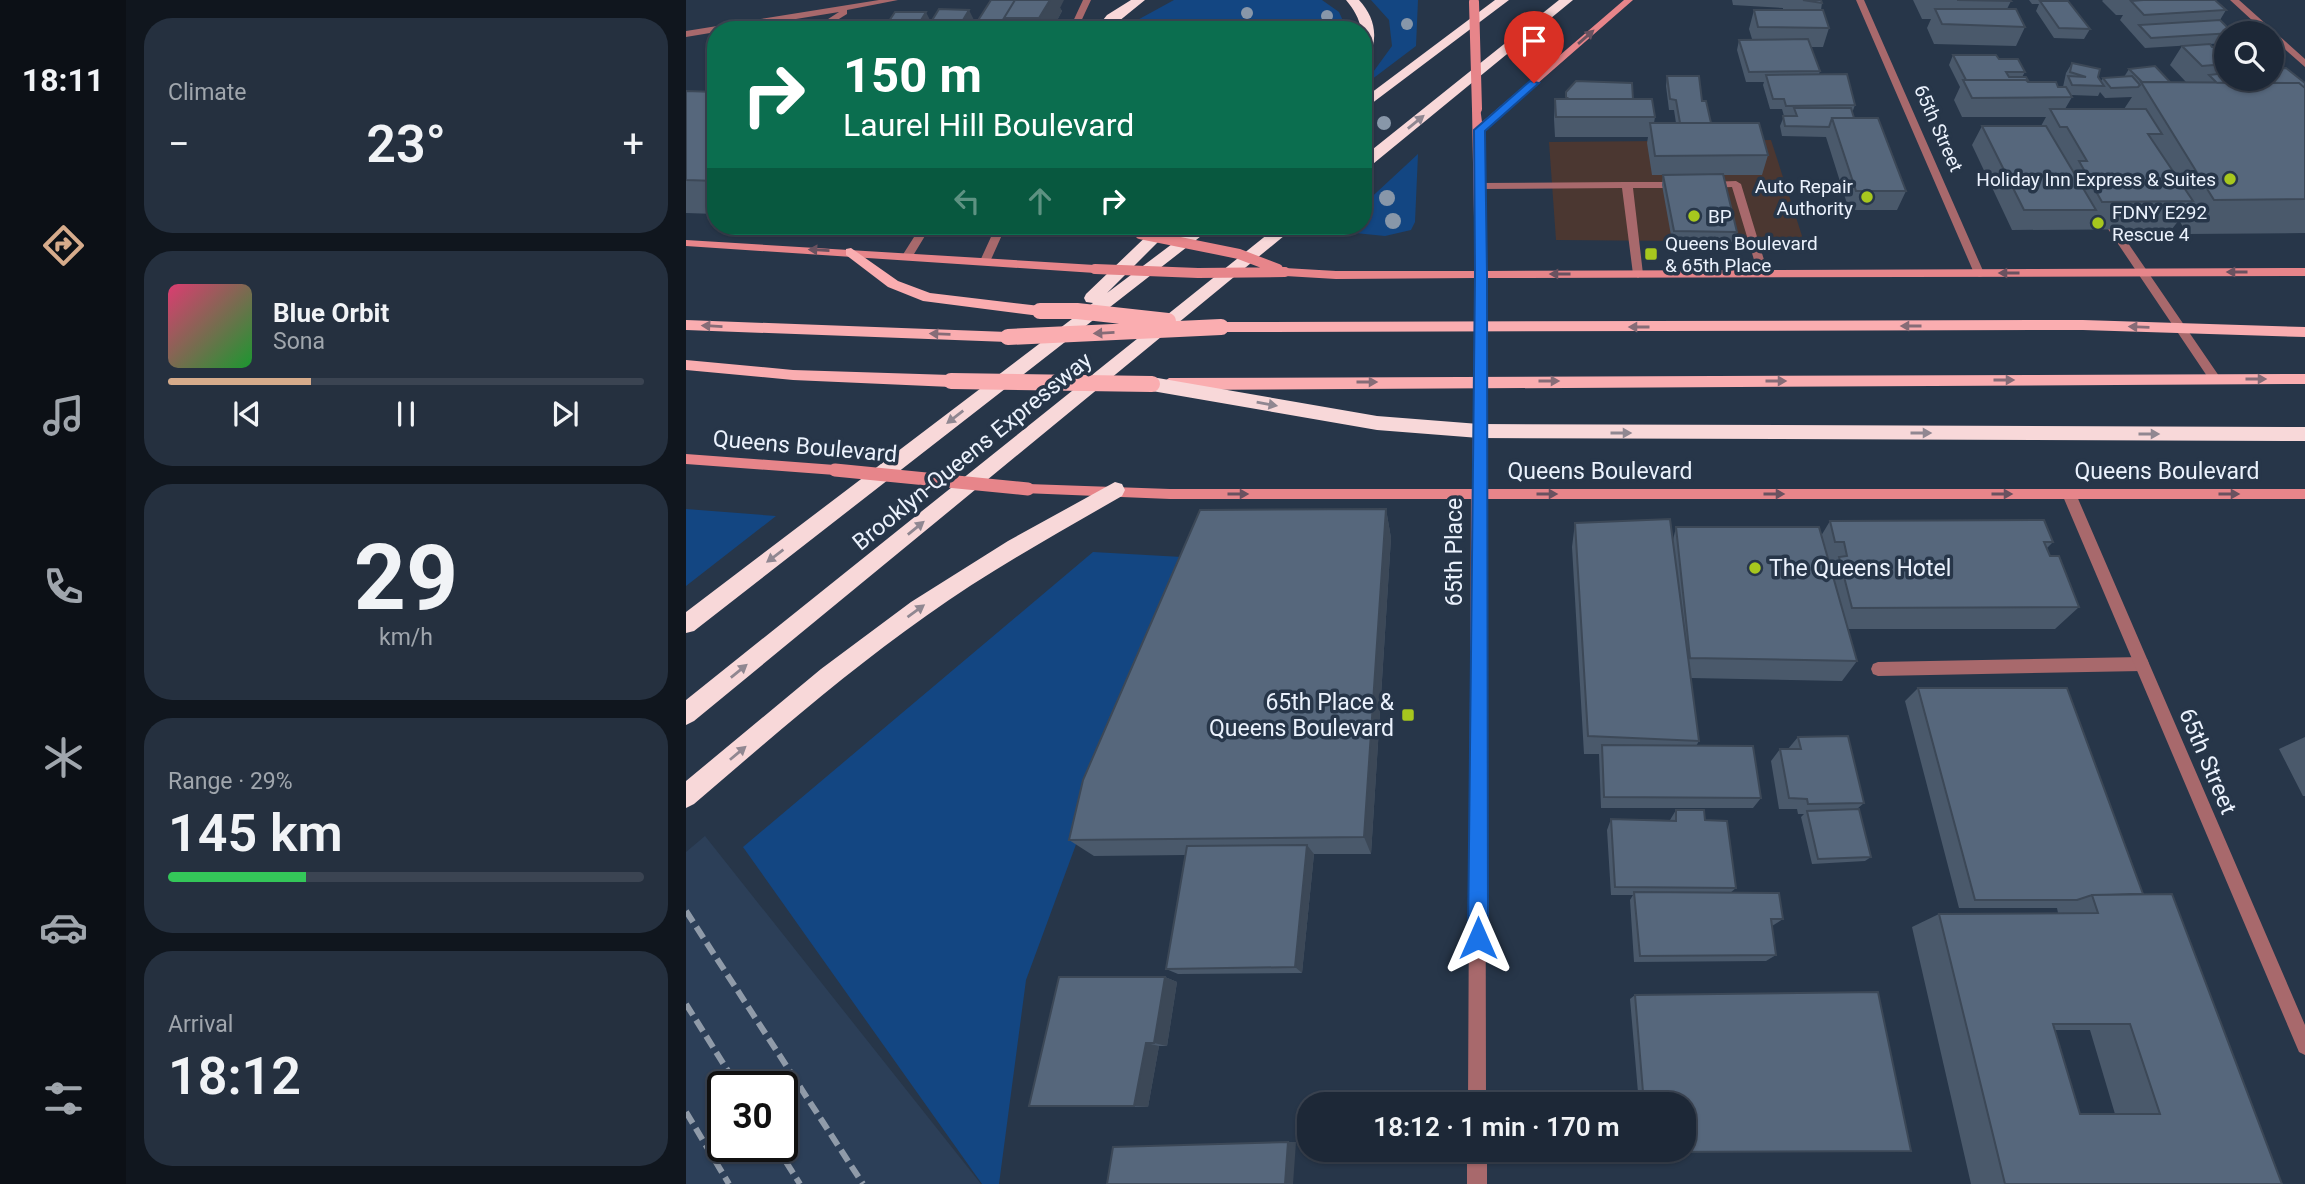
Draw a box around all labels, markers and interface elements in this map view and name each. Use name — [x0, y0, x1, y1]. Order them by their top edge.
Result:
pin — [1504, 11, 1564, 83]
map controls — [2214, 21, 2284, 91]
button: search — [2214, 21, 2284, 91]
icon: arrive — [1515, 22, 1553, 60]
one-way arrow — [1577, 29, 1595, 45]
text: 150 m — [843, 47, 982, 104]
icon: right — [728, 49, 819, 140]
text: 18:11 — [22, 61, 104, 99]
text: Climate — [168, 79, 247, 106]
street label: 65th Street — [1909, 81, 1968, 175]
text: Laurel Hill Boulevard — [843, 106, 1134, 144]
text: 23° — [366, 114, 446, 175]
one-way arrow — [1407, 114, 1425, 129]
text: − — [168, 122, 190, 166]
text: + — [622, 122, 644, 166]
place label: Holiday Inn Express & Suites — [1976, 168, 2216, 191]
marker: Holiday Inn Express & Suites — [2222, 171, 2238, 187]
place label: Auto Repair Authority — [1755, 175, 1854, 220]
icon: left — [948, 182, 986, 220]
icon: ahead — [1021, 182, 1059, 220]
icon: right — [1094, 182, 1132, 220]
marker: Auto Repair Authority — [1859, 189, 1875, 205]
place label: FDNY E292 Rescue 4 — [2112, 201, 2207, 246]
place label: BP — [1708, 205, 1732, 228]
marker: BP — [1686, 208, 1702, 224]
marker: FDNY E292 Rescue 4 — [2090, 215, 2106, 231]
icon: directions — [39, 221, 88, 270]
place label: Queens Boulevard & 65th Place — [1665, 232, 1818, 277]
one-way arrow — [807, 245, 829, 256]
marker: Queens Boulevard & 65th Place — [1643, 246, 1659, 262]
one-way arrow — [2226, 266, 2248, 278]
one-way arrow — [1998, 267, 2020, 279]
one-way arrow — [1549, 268, 1571, 280]
text: Blue Orbit — [273, 298, 389, 328]
one-way arrow — [701, 320, 723, 331]
one-way arrow — [1900, 320, 1922, 332]
one-way arrow — [1628, 321, 1650, 333]
one-way arrow — [2128, 322, 2150, 333]
text: Sona — [273, 328, 325, 355]
one-way arrow — [1092, 328, 1114, 339]
one-way arrow — [928, 329, 950, 340]
street label: Brooklyn-Queens Expressway — [847, 346, 1097, 556]
one-way arrow — [2245, 373, 2267, 385]
one-way arrow — [1993, 374, 2015, 386]
one-way arrow — [1538, 375, 1560, 387]
one-way arrow — [1765, 375, 1787, 387]
one-way arrow — [1356, 377, 1378, 388]
icon: music — [39, 391, 88, 440]
icon: previous — [228, 395, 266, 433]
icon: pause — [387, 395, 425, 433]
icon: next — [546, 395, 584, 433]
one-way arrow — [1256, 399, 1278, 410]
one-way arrow — [946, 410, 964, 424]
street label: Queens Boulevard — [712, 425, 898, 468]
one-way arrow — [1610, 427, 1632, 439]
one-way arrow — [1911, 427, 1933, 439]
one-way arrow — [2138, 428, 2160, 440]
street label: Queens Boulevard — [1508, 458, 1692, 485]
street label: Queens Boulevard — [2075, 458, 2259, 485]
one-way arrow — [1228, 488, 1250, 500]
one-way arrow — [1536, 488, 1558, 500]
one-way arrow — [1763, 488, 1785, 500]
one-way arrow — [1991, 488, 2013, 500]
one-way arrow — [2218, 488, 2240, 500]
street label: 65th Place — [1441, 498, 1468, 606]
one-way arrow — [907, 521, 925, 536]
text: 29 — [354, 525, 458, 631]
one-way arrow — [766, 549, 784, 563]
place label: The Queens Hotel — [1769, 555, 1951, 582]
marker: The Queens Hotel — [1747, 560, 1763, 576]
icon: phone — [39, 562, 88, 611]
one-way arrow — [907, 604, 925, 618]
text: km/h — [379, 624, 433, 651]
one-way arrow — [731, 664, 748, 679]
place label: 65th Place & Queens Boulevard — [1209, 689, 1395, 742]
street label: 65th Street — [2173, 704, 2242, 818]
marker: 65th Place & Queens Boulevard — [1400, 707, 1416, 723]
icon: climate — [39, 733, 88, 782]
one-way arrow — [729, 745, 747, 760]
text: Range · 29% — [168, 768, 293, 795]
text: 145 km — [168, 803, 343, 864]
position arrow — [1441, 901, 1515, 975]
icon: car — [39, 903, 88, 952]
text: Arrival — [168, 1011, 233, 1038]
text: 18:12 — [168, 1046, 301, 1107]
speed limit sign: 30 — [707, 1071, 798, 1162]
icon: filters — [39, 1074, 88, 1123]
text: 18:12 · 1 min · 170 m — [1373, 1112, 1620, 1142]

